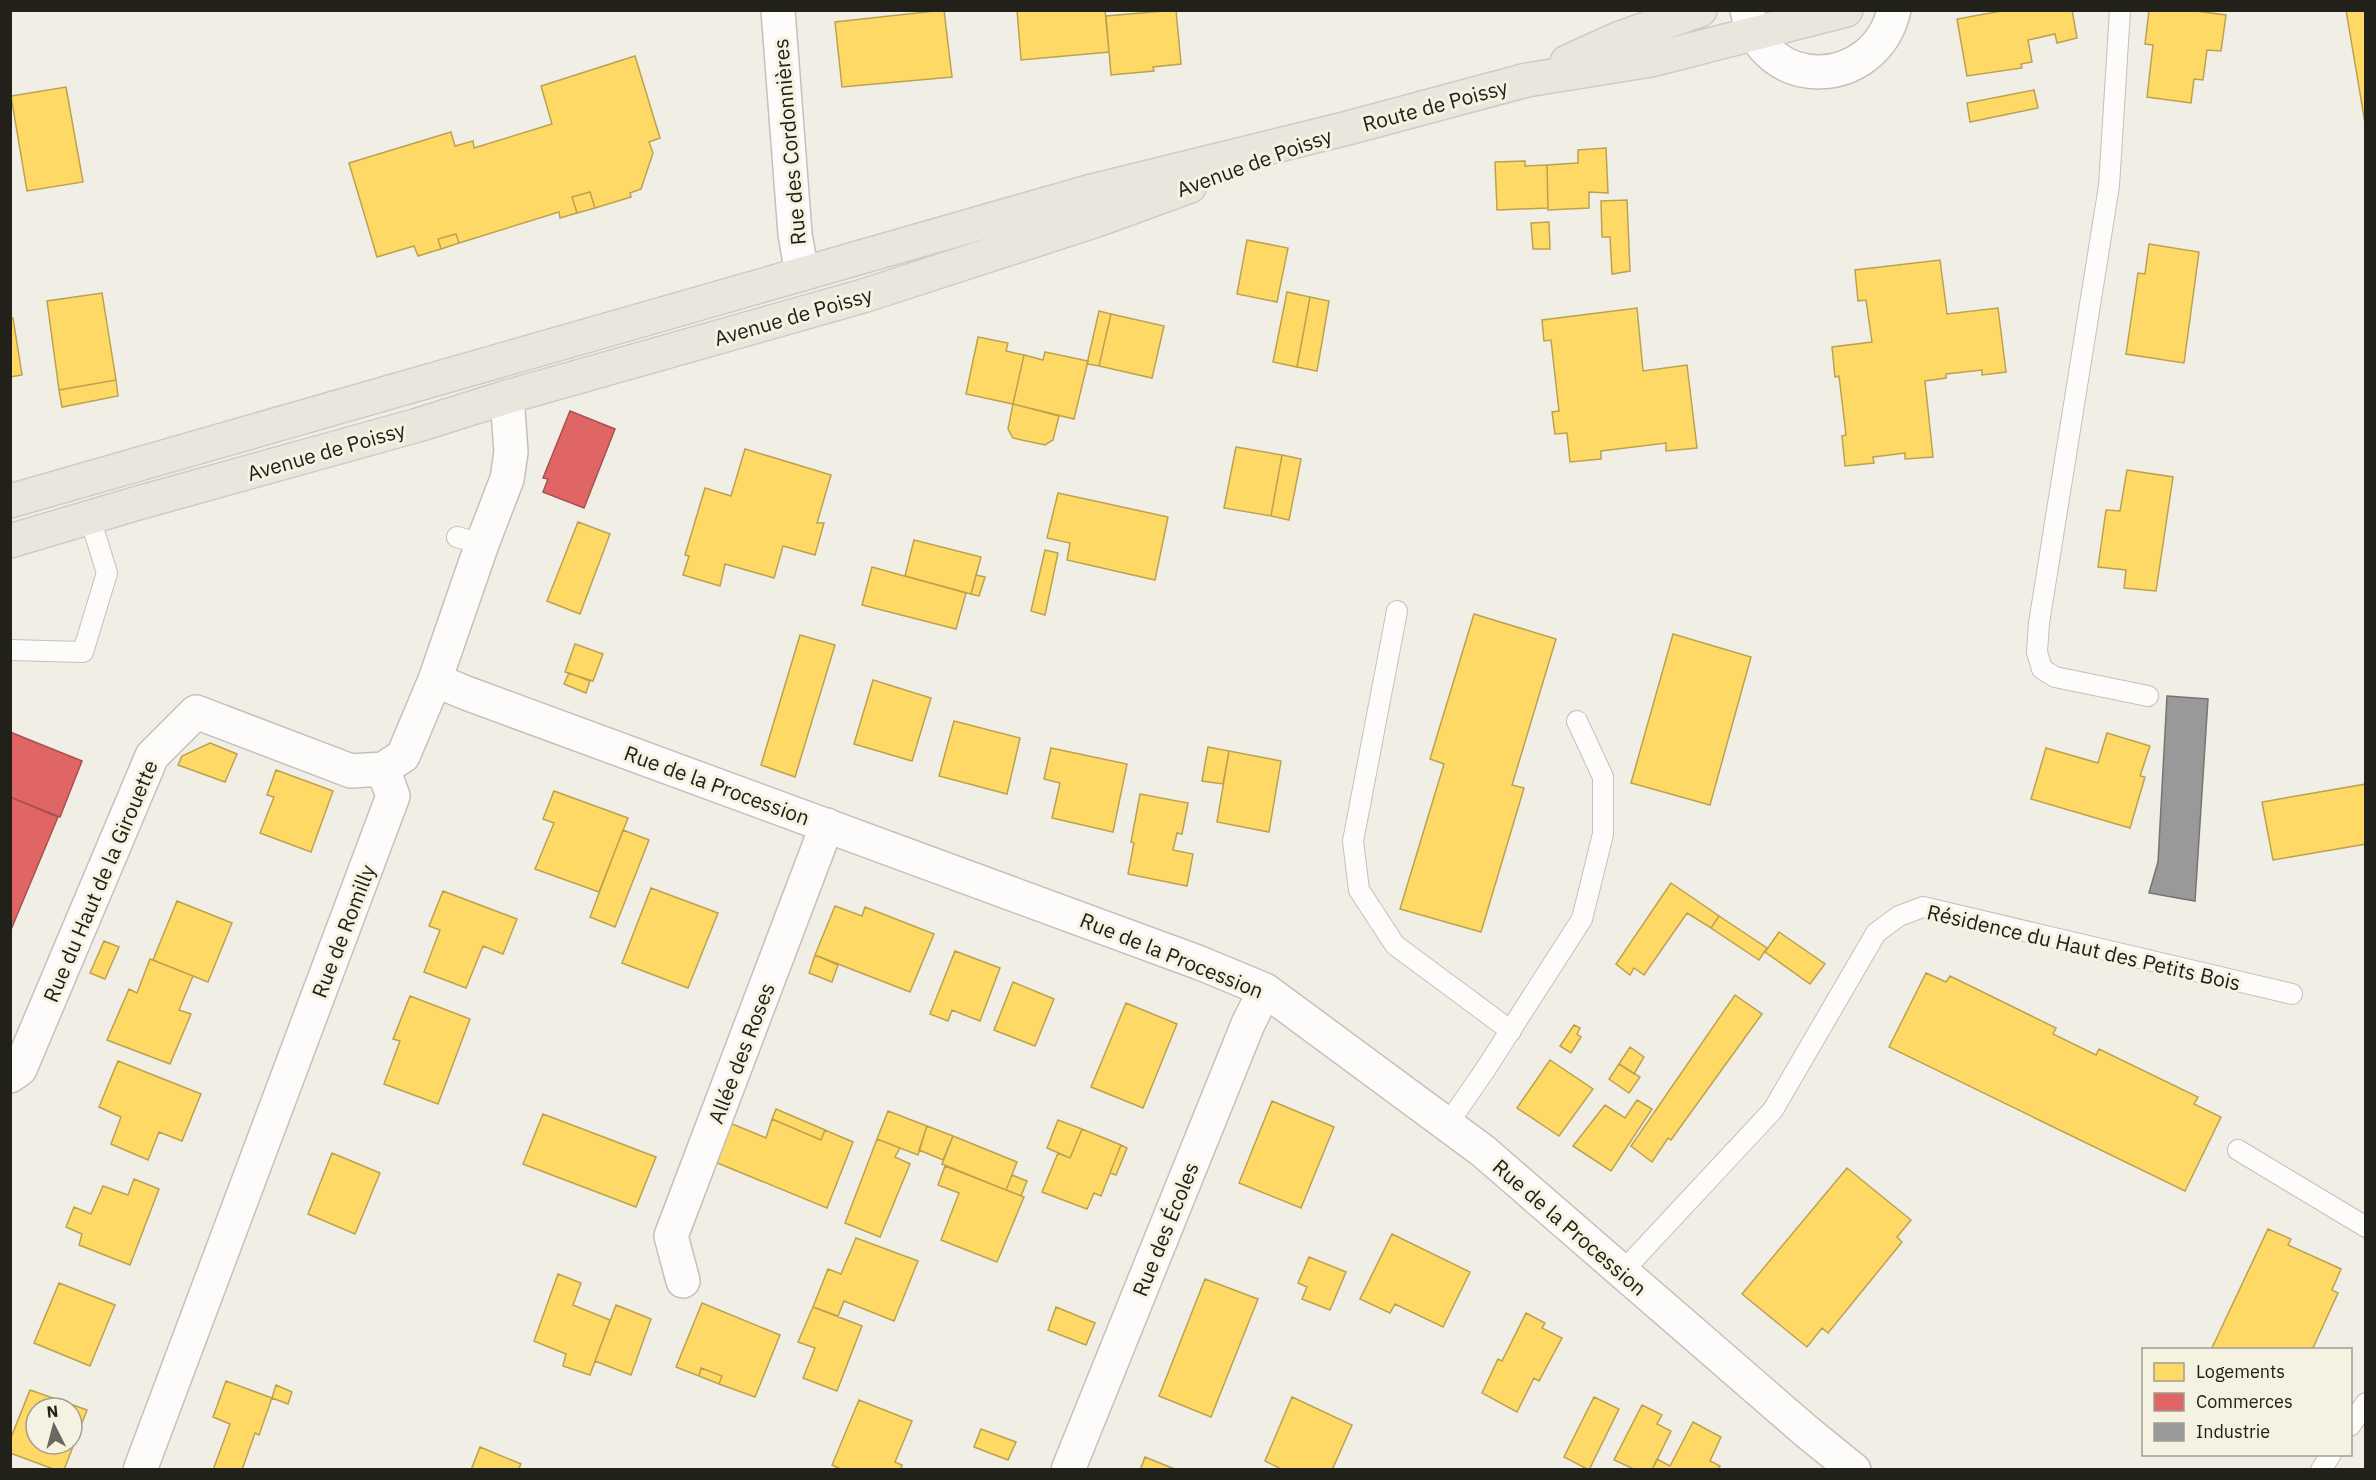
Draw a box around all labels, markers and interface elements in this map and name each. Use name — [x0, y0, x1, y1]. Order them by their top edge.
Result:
street label: Rue des Cordonnières — [766, 38, 812, 246]
street label: Route de Poissy — [1359, 72, 1511, 138]
street label: Avenue de Poissy — [1172, 121, 1336, 203]
street label: Avenue de Poissy — [711, 280, 876, 352]
street label: Avenue de Poissy — [244, 415, 409, 487]
street label: Rue de la Procession — [620, 738, 814, 832]
street label: Rue du Haut de la Girouette — [36, 756, 164, 1006]
street label: Rue de Romilly — [305, 860, 381, 1002]
street label: Résidence du Haut des Petits Bois — [1925, 897, 2243, 997]
street label: Rue de la Procession — [1076, 905, 1268, 1005]
street label: Allée des Roses — [701, 979, 781, 1127]
street label: Rue de la Procession — [1487, 1152, 1653, 1302]
street label: Rue des Écoles — [1125, 1158, 1205, 1300]
legend — [2142, 1348, 2352, 1456]
text: Logements — [2196, 1360, 2285, 1383]
text: Commerces — [2196, 1390, 2293, 1413]
north arrow — [24, 1396, 84, 1456]
text: N — [46, 1401, 59, 1422]
text: Industrie — [2196, 1420, 2270, 1443]

